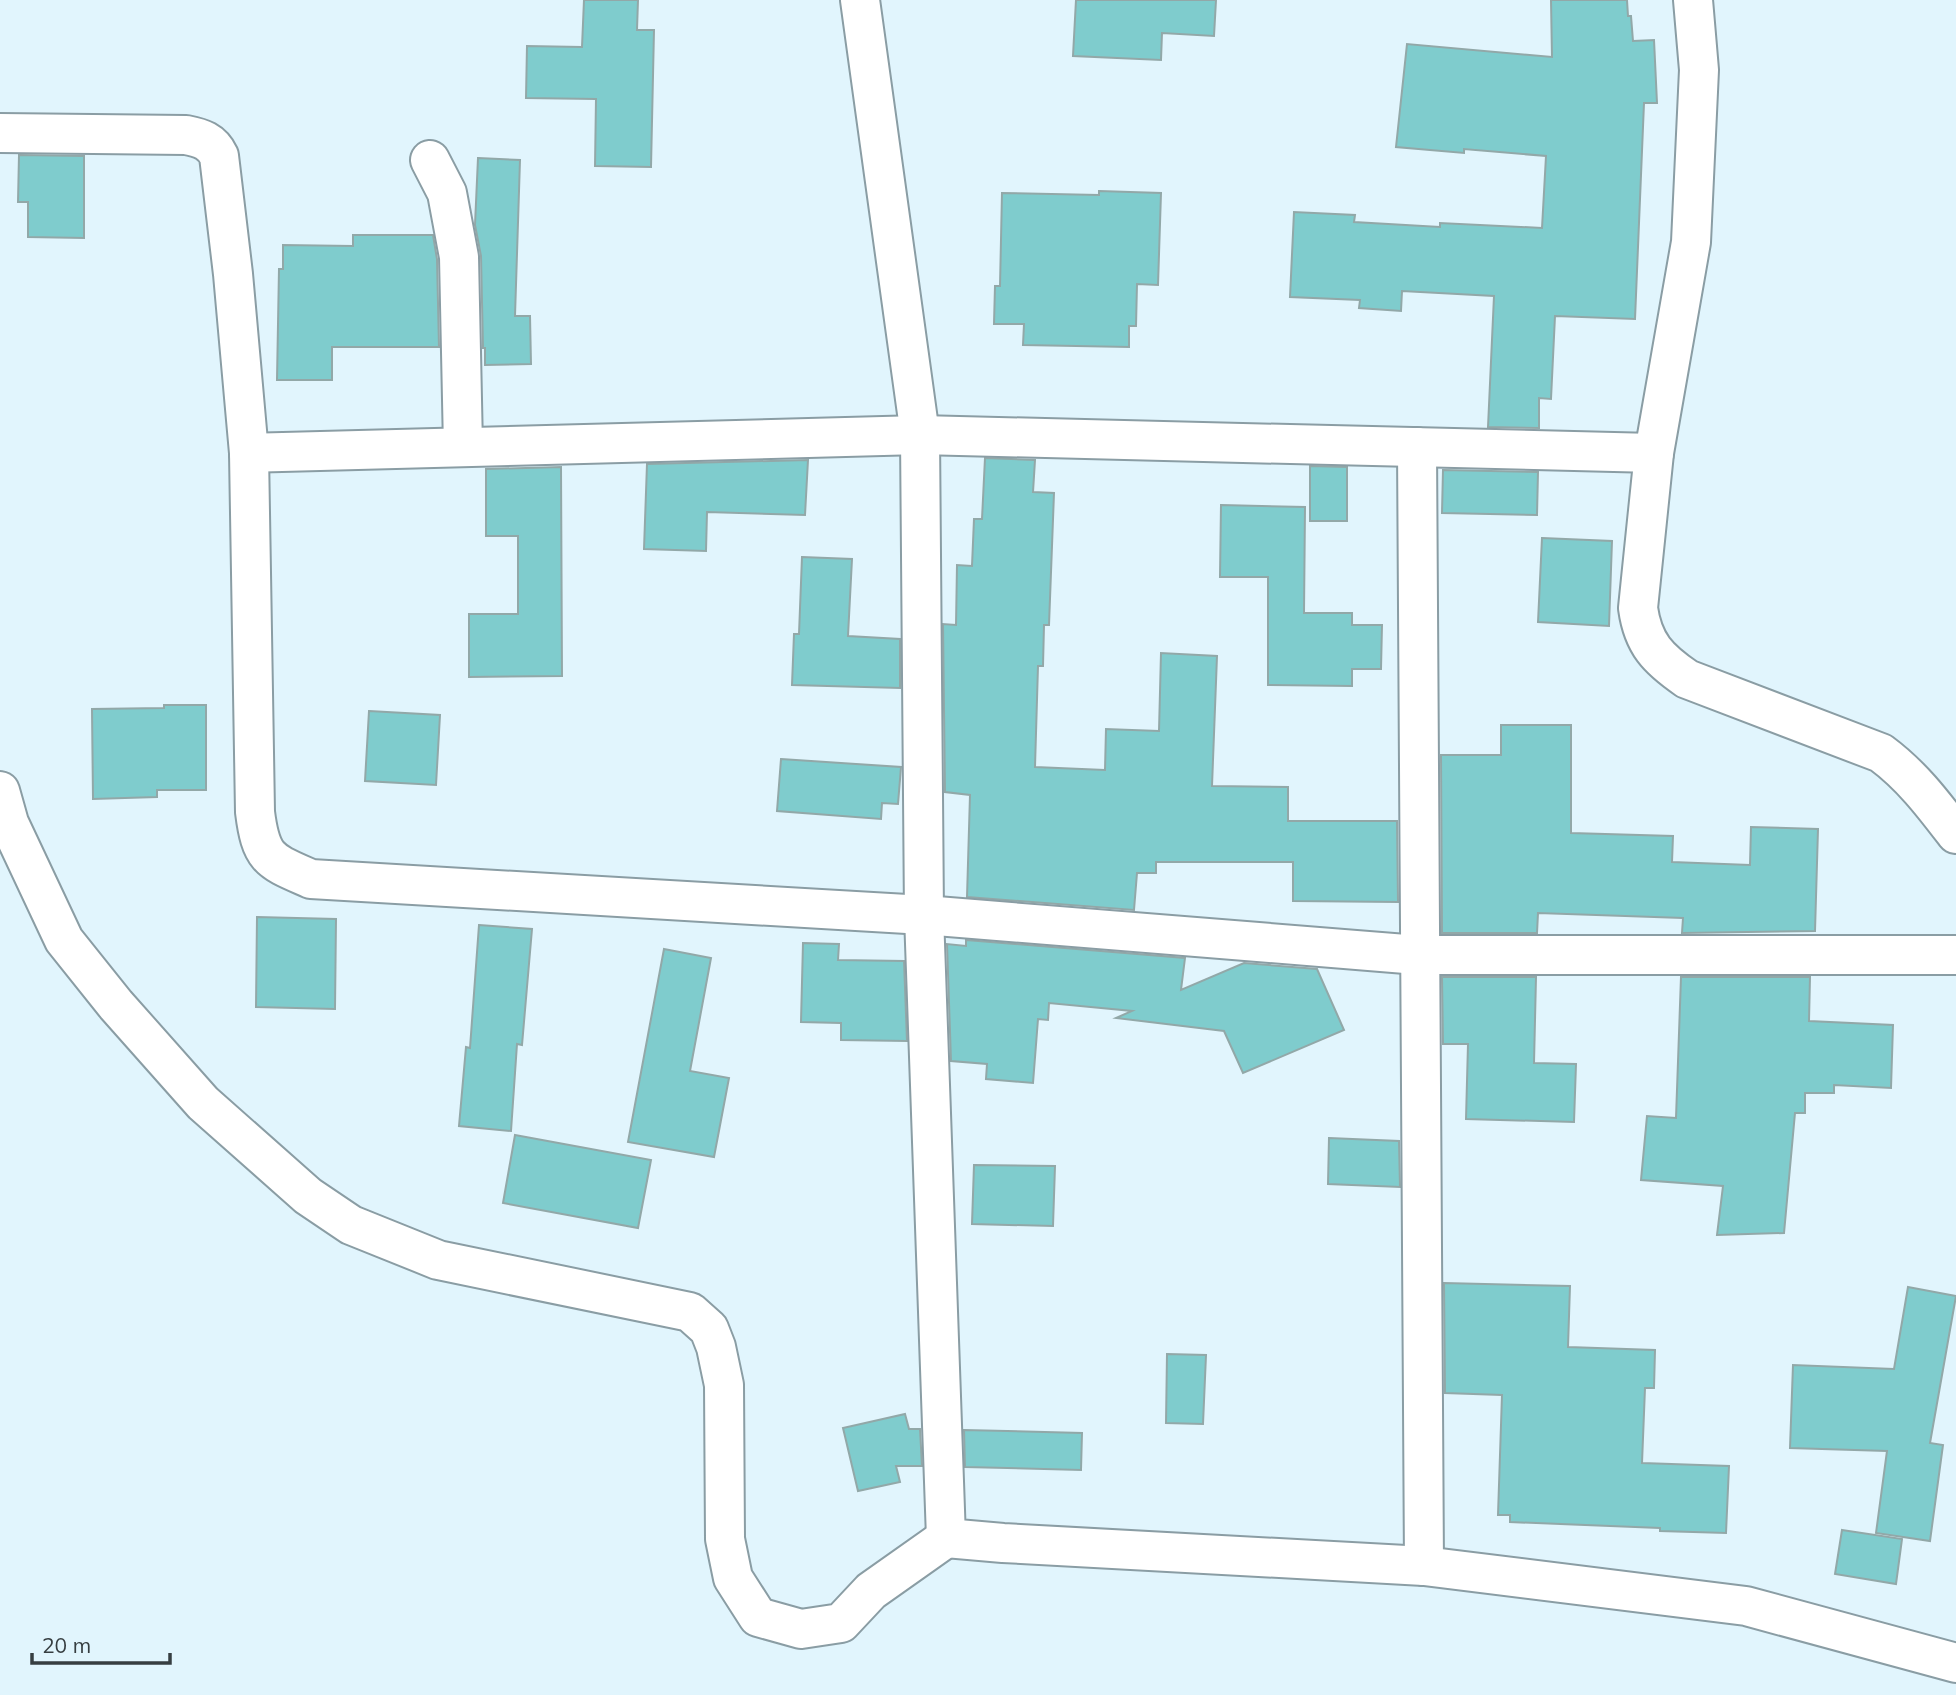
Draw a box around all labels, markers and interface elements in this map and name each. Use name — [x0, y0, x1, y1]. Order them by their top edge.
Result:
scale bar — [32, 1622, 170, 1666]
text: 20 m — [42, 1632, 91, 1658]

